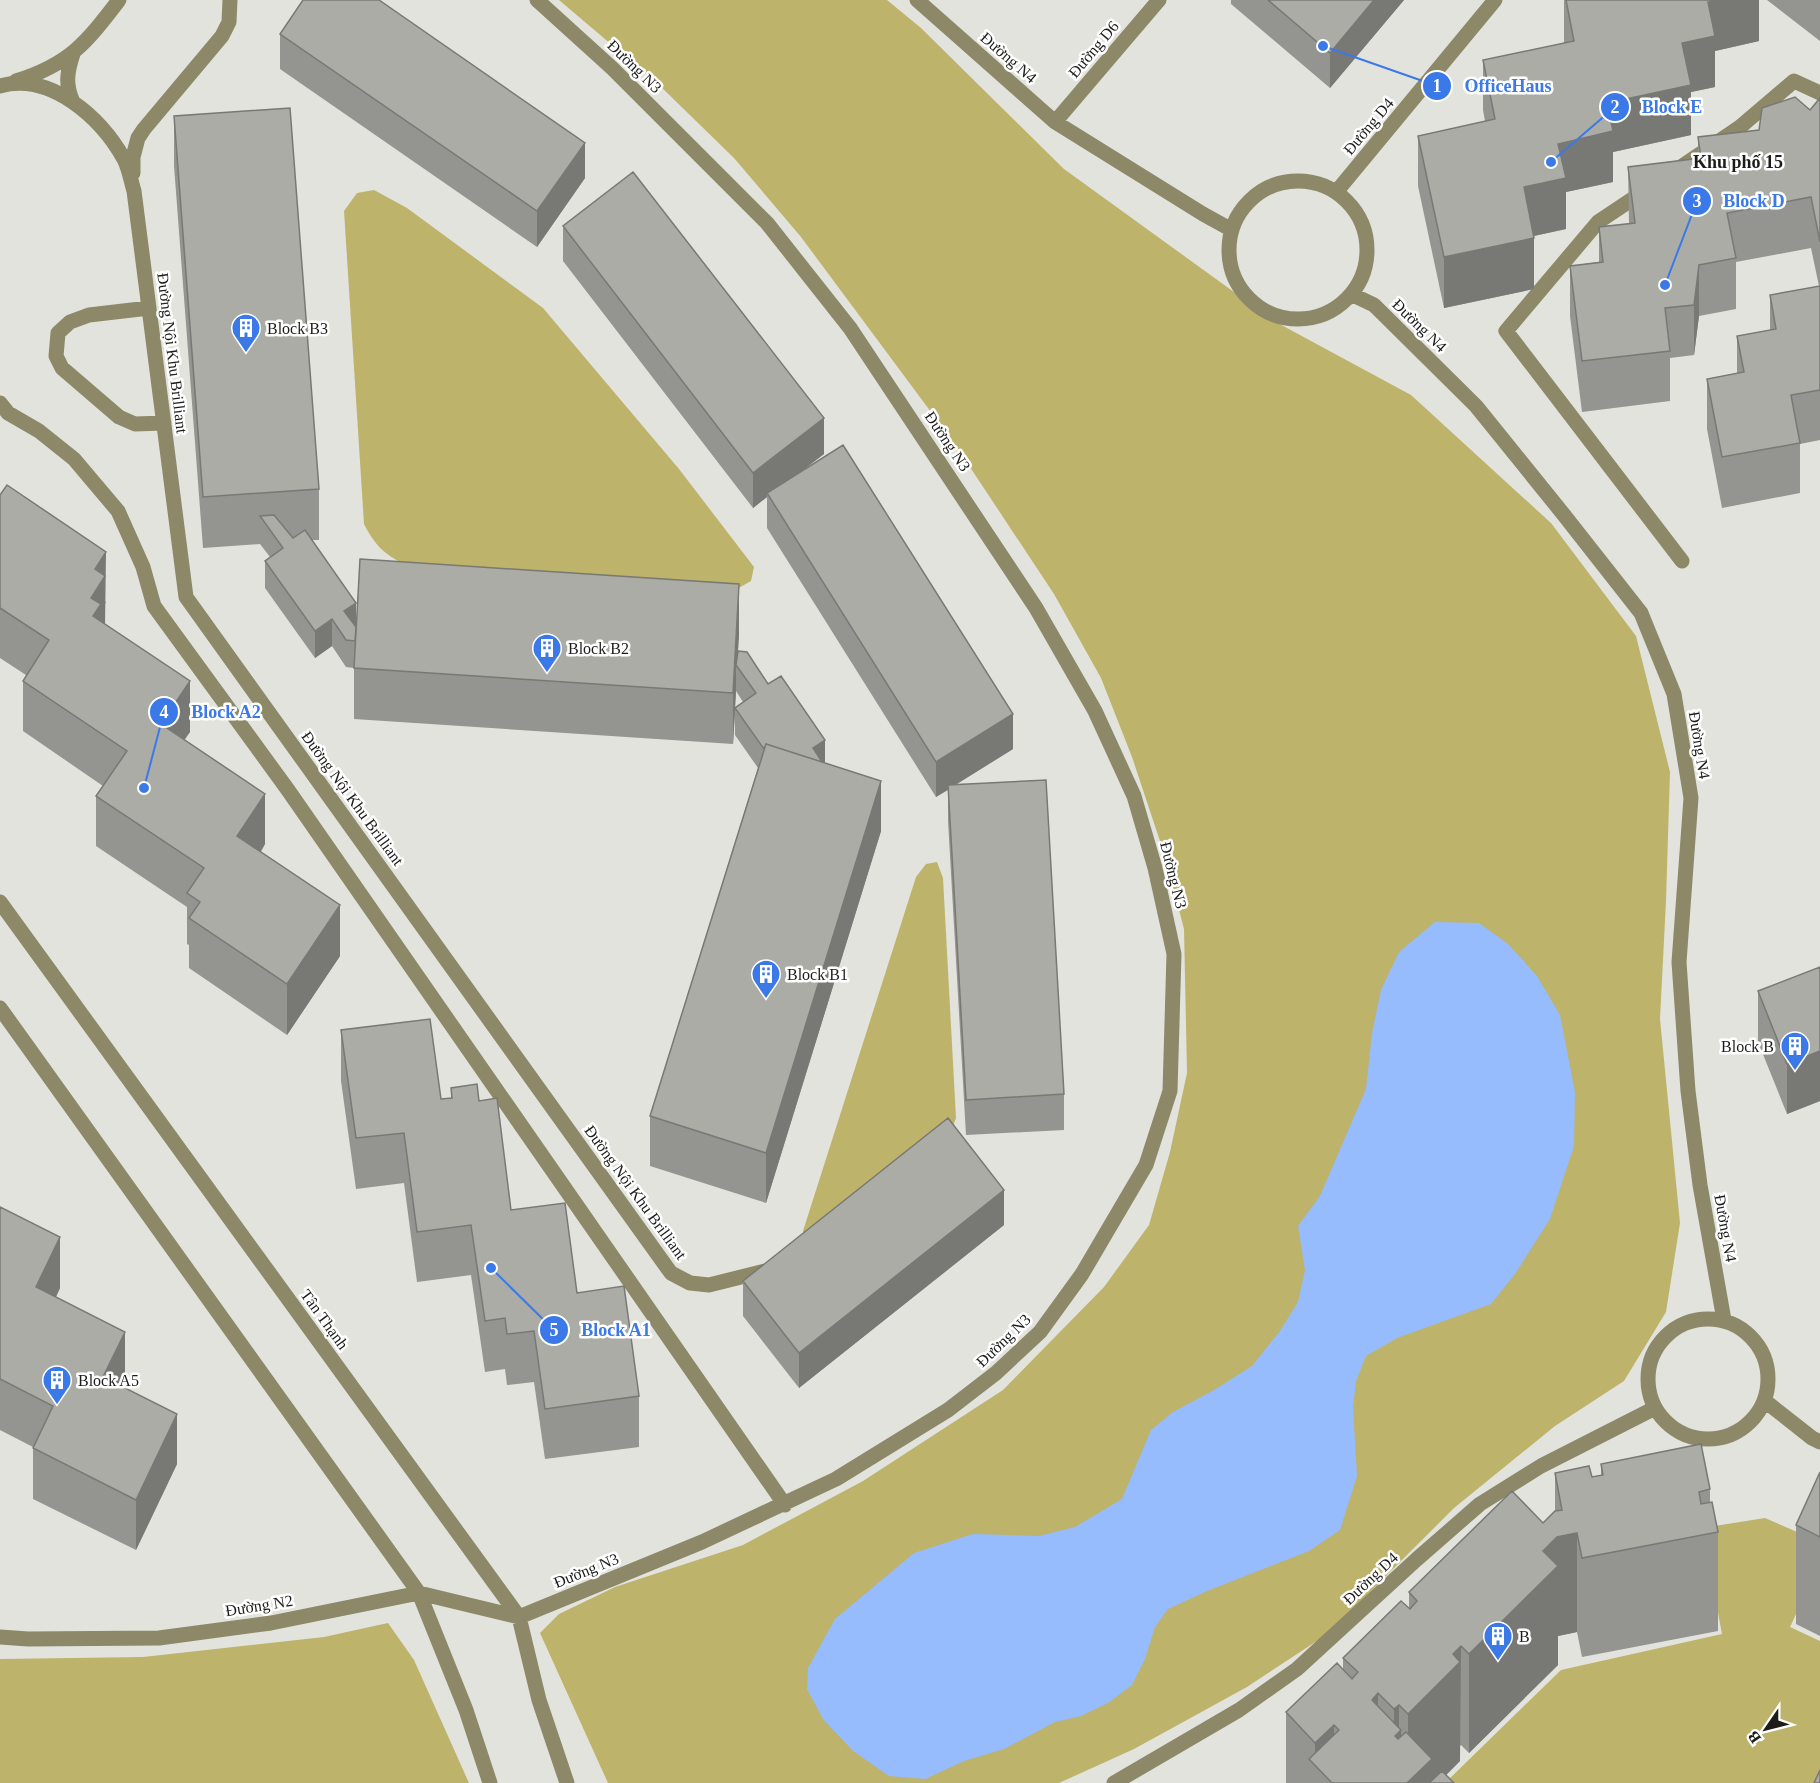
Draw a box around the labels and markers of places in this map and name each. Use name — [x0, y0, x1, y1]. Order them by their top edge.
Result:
callout: OfficeHaus — [1422, 68, 1563, 104]
callout: Block E — [1600, 89, 1714, 125]
callout: Block D — [1682, 183, 1797, 219]
building icon: Block B3 — [230, 312, 262, 354]
place label: Block B3 — [267, 320, 328, 337]
building icon: Block B2 — [531, 632, 563, 674]
place label: Block B2 — [568, 640, 629, 657]
callout: Block A2 — [149, 694, 273, 730]
building icon: Block B1 — [750, 958, 782, 1000]
place label: Block B1 — [787, 966, 848, 983]
building icon: Block B — [1779, 1030, 1811, 1072]
place label: Block B — [1721, 1038, 1774, 1055]
callout: Block A1 — [539, 1312, 663, 1348]
building icon: Block A5 — [41, 1364, 73, 1406]
place label: Block A5 — [78, 1372, 139, 1389]
building icon: B — [1482, 1620, 1514, 1662]
place label: B — [1519, 1628, 1530, 1645]

